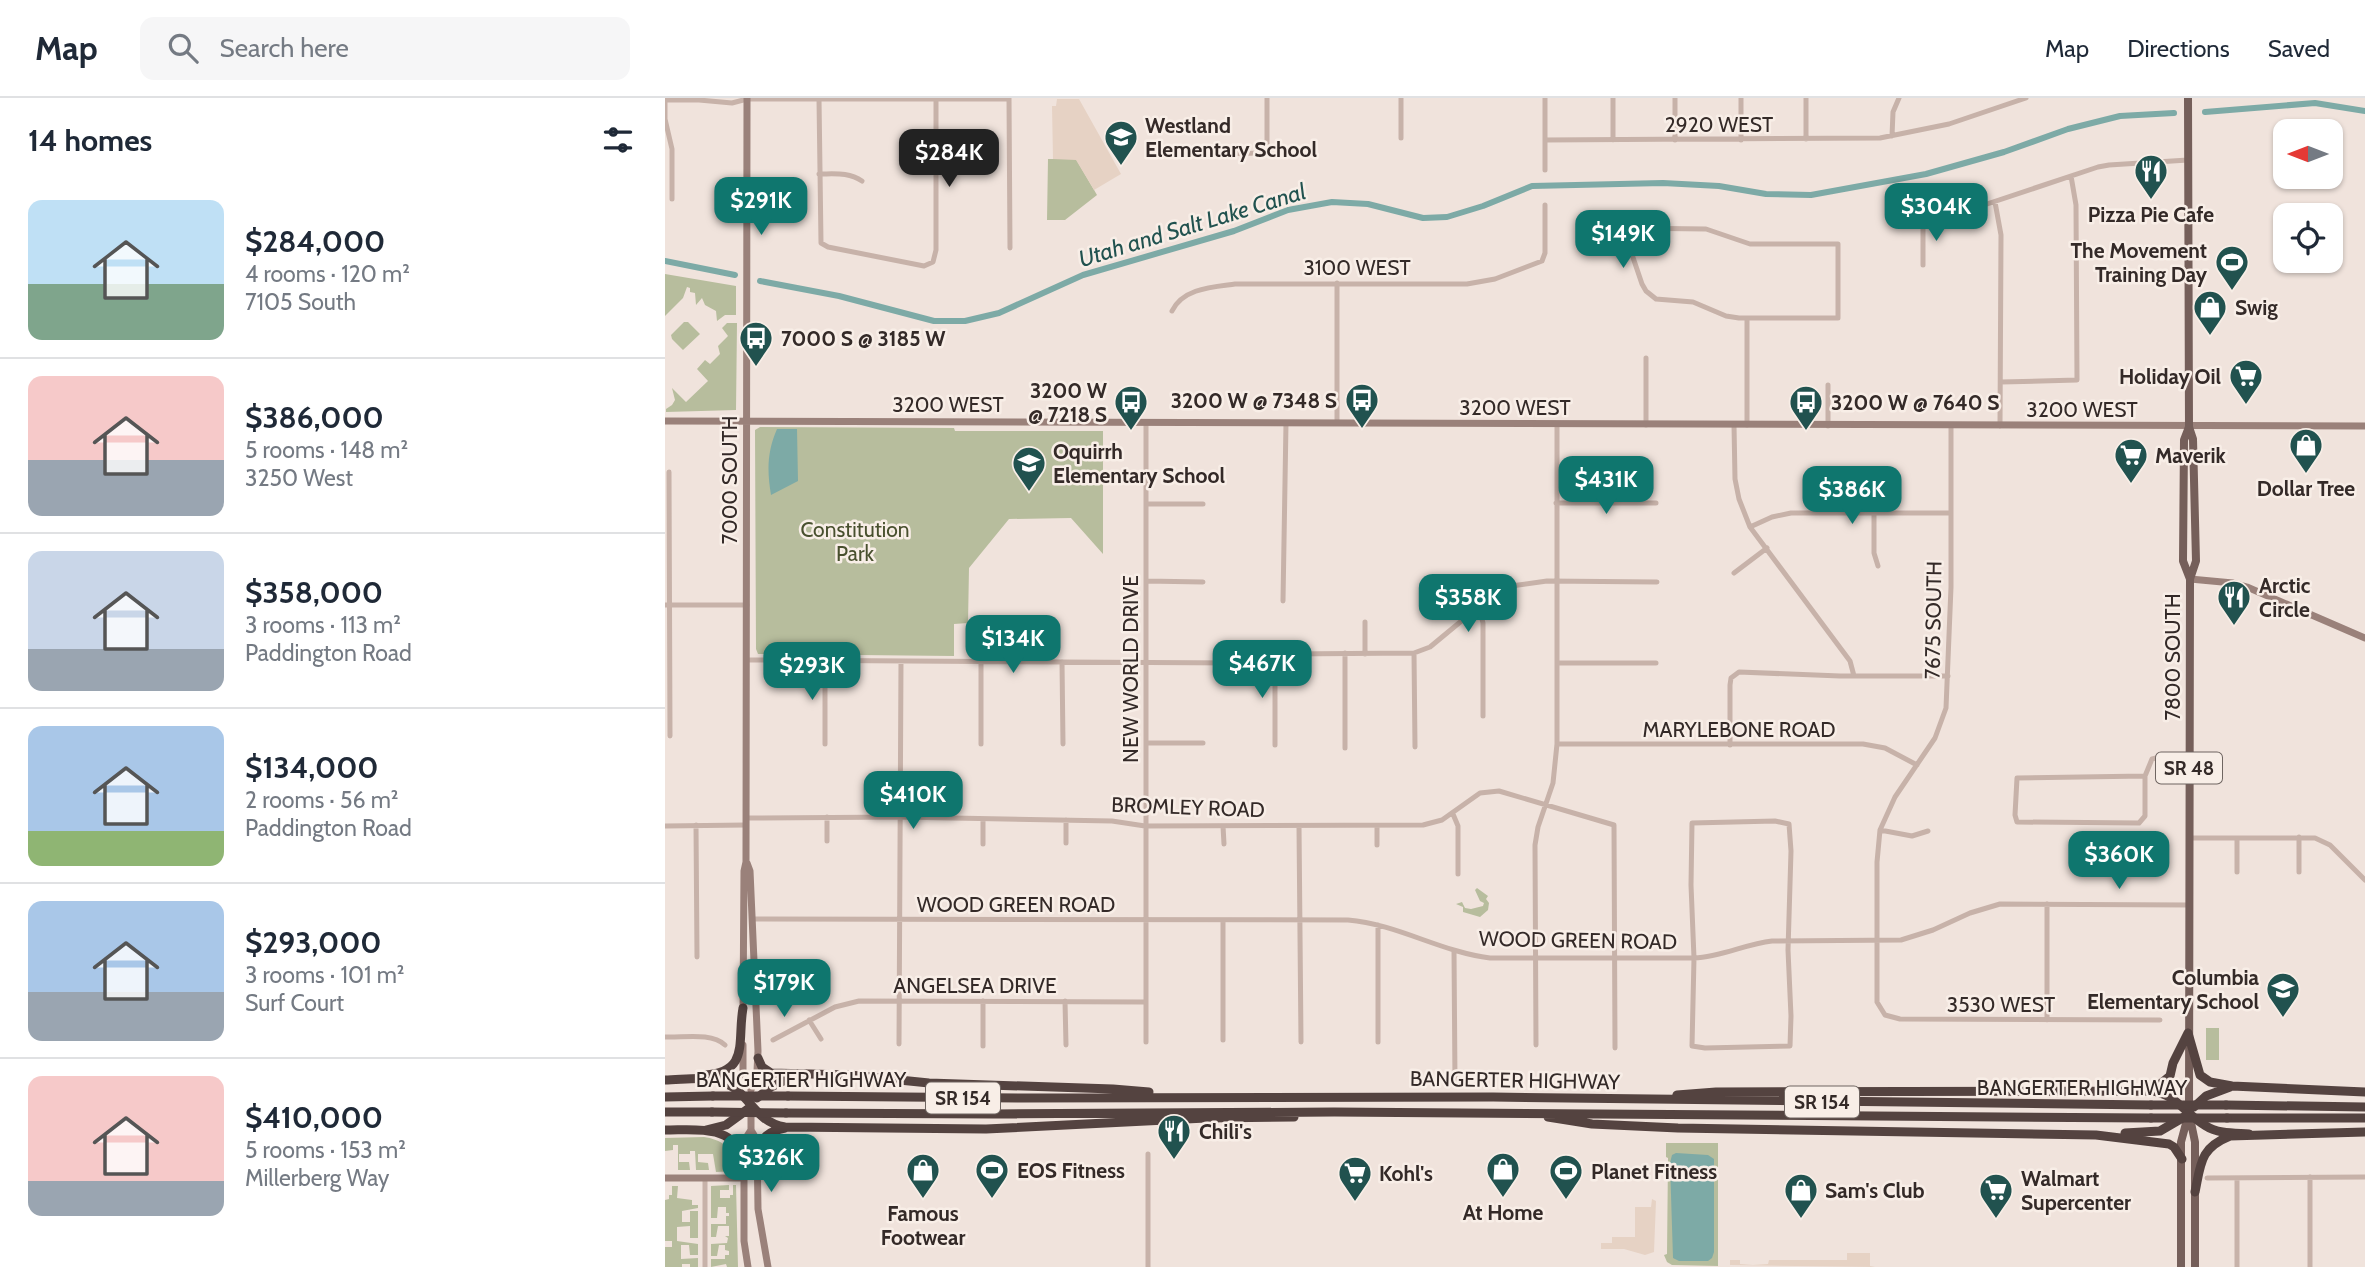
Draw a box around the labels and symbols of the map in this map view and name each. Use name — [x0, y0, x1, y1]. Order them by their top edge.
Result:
street label: 2920 WEST — [1665, 112, 1773, 137]
place label: Westland Elementary School — [1145, 113, 1318, 162]
school or university icon: Westland Elementary School — [1102, 118, 1140, 167]
north arrow — [2273, 119, 2343, 189]
pin: $284K — [900, 130, 998, 189]
restaurant icon: Pizza Pie Cafe — [2132, 152, 2170, 201]
water label: Utah and Salt Lake Canal — [1075, 177, 1310, 273]
pin: $291K — [712, 178, 810, 237]
pin: $304K — [1887, 184, 1985, 243]
place label: Pizza Pie Cafe — [2088, 202, 2214, 227]
pin: $149K — [1574, 211, 1672, 270]
place label: The Movement Training Day — [2071, 238, 2208, 287]
sports icon: The Movement Training Day — [2213, 243, 2251, 292]
street label: 3100 WEST — [1303, 255, 1411, 280]
shop icon: Swig — [2191, 288, 2229, 337]
place label: Swig — [2235, 295, 2278, 320]
bus stop icon: 7000 S @ 3185 W — [737, 319, 775, 368]
place label: 7000 S @ 3185 W — [781, 326, 946, 351]
supermarket icon: Holiday Oil — [2227, 357, 2265, 406]
place label: Holiday Oil — [2119, 364, 2221, 389]
place label: 3200 W @ 7218 S — [1028, 378, 1108, 427]
bus stop icon: 3200 W @ 7348 S — [1343, 381, 1381, 430]
bus stop icon: 3200 W @ 7218 S — [1112, 383, 1150, 432]
bus stop icon: 3200 W @ 7640 S — [1787, 383, 1825, 432]
place label: 3200 W @ 7348 S — [1171, 388, 1337, 413]
place label: 3200 W @ 7640 S — [1831, 390, 1999, 415]
street label: 3200 WEST — [892, 392, 1004, 417]
street label: 3200 WEST — [1459, 395, 1571, 420]
street label: 3200 WEST — [2026, 397, 2138, 422]
street label: 7000 SOUTH — [717, 416, 742, 544]
shop icon: Dollar Tree — [2287, 426, 2325, 475]
supermarket icon: Maverik — [2112, 436, 2150, 485]
place label: Oquirrh Elementary School — [1053, 439, 1226, 488]
place label: Maverik — [2155, 443, 2226, 468]
school or university icon: Oquirrh Elementary School — [1010, 444, 1048, 493]
pin: $431K — [1557, 456, 1655, 516]
pin: $386K — [1803, 466, 1901, 526]
place label: Dollar Tree — [2257, 476, 2355, 501]
park label: Constitution Park — [800, 517, 910, 566]
street label: 7675 SOUTH — [1919, 561, 1947, 679]
place label: Arctic Circle — [2259, 573, 2311, 622]
pin: $358K — [1419, 574, 1517, 634]
street label: NEW WORLD DRIVE — [1118, 575, 1143, 763]
restaurant icon: Arctic Circle — [2215, 578, 2253, 627]
street label: 7800 SOUTH — [2160, 594, 2185, 721]
pin: $134K — [964, 616, 1062, 675]
pin: $467K — [1213, 640, 1311, 700]
pin: $293K — [763, 642, 861, 702]
street label: MARYLEBONE ROAD — [1642, 717, 1836, 742]
road number: SR 48 — [2156, 752, 2222, 783]
pin: $410K — [864, 772, 962, 831]
street label: BROMLEY ROAD — [1111, 792, 1265, 822]
pin: $360K — [2070, 832, 2168, 891]
street label: WOOD GREEN ROAD — [917, 892, 1115, 917]
street label: WOOD GREEN ROAD — [1479, 926, 1677, 954]
pin: $179K — [735, 960, 833, 1019]
place label: Columbia Elementary School — [2087, 965, 2260, 1014]
school or university icon: Columbia Elementary School — [2264, 970, 2302, 1019]
street label: ANGELSEA DRIVE — [893, 973, 1057, 998]
street label: 3530 WEST — [1947, 992, 2055, 1017]
street label: BANGERTER HIGHWAY — [1410, 1066, 1621, 1094]
street label: BANGERTER HIGHWAY — [696, 1067, 907, 1092]
street label: BANGERTER HIGHWAY — [1977, 1075, 2188, 1100]
road number: SR 154 — [926, 1082, 1000, 1114]
road number: SR 154 — [1785, 1086, 1859, 1118]
restaurant icon: Chili's — [1155, 1112, 1193, 1161]
place label: Chili's — [1199, 1119, 1252, 1144]
pin: $326K — [722, 1134, 820, 1194]
shop icon: At Home — [1484, 1150, 1522, 1199]
shop icon: Famous Footwear — [904, 1151, 942, 1200]
sports icon: EOS Fitness — [973, 1151, 1011, 1200]
sports icon: Planet Fitness — [1547, 1152, 1585, 1201]
supermarket icon: Kohl's — [1336, 1154, 1374, 1203]
place label: EOS Fitness — [1017, 1158, 1125, 1183]
place label: Planet Fitness — [1591, 1159, 1717, 1184]
place label: Kohl's — [1379, 1161, 1433, 1186]
place label: Walmart Supercenter — [2021, 1166, 2131, 1215]
shop icon: Sam's Club — [1782, 1171, 1820, 1220]
supermarket icon: Walmart Supercenter — [1977, 1171, 2015, 1220]
place label: Sam's Club — [1825, 1178, 1925, 1203]
place label: At Home — [1463, 1200, 1544, 1225]
place label: Famous Footwear — [881, 1201, 965, 1250]

